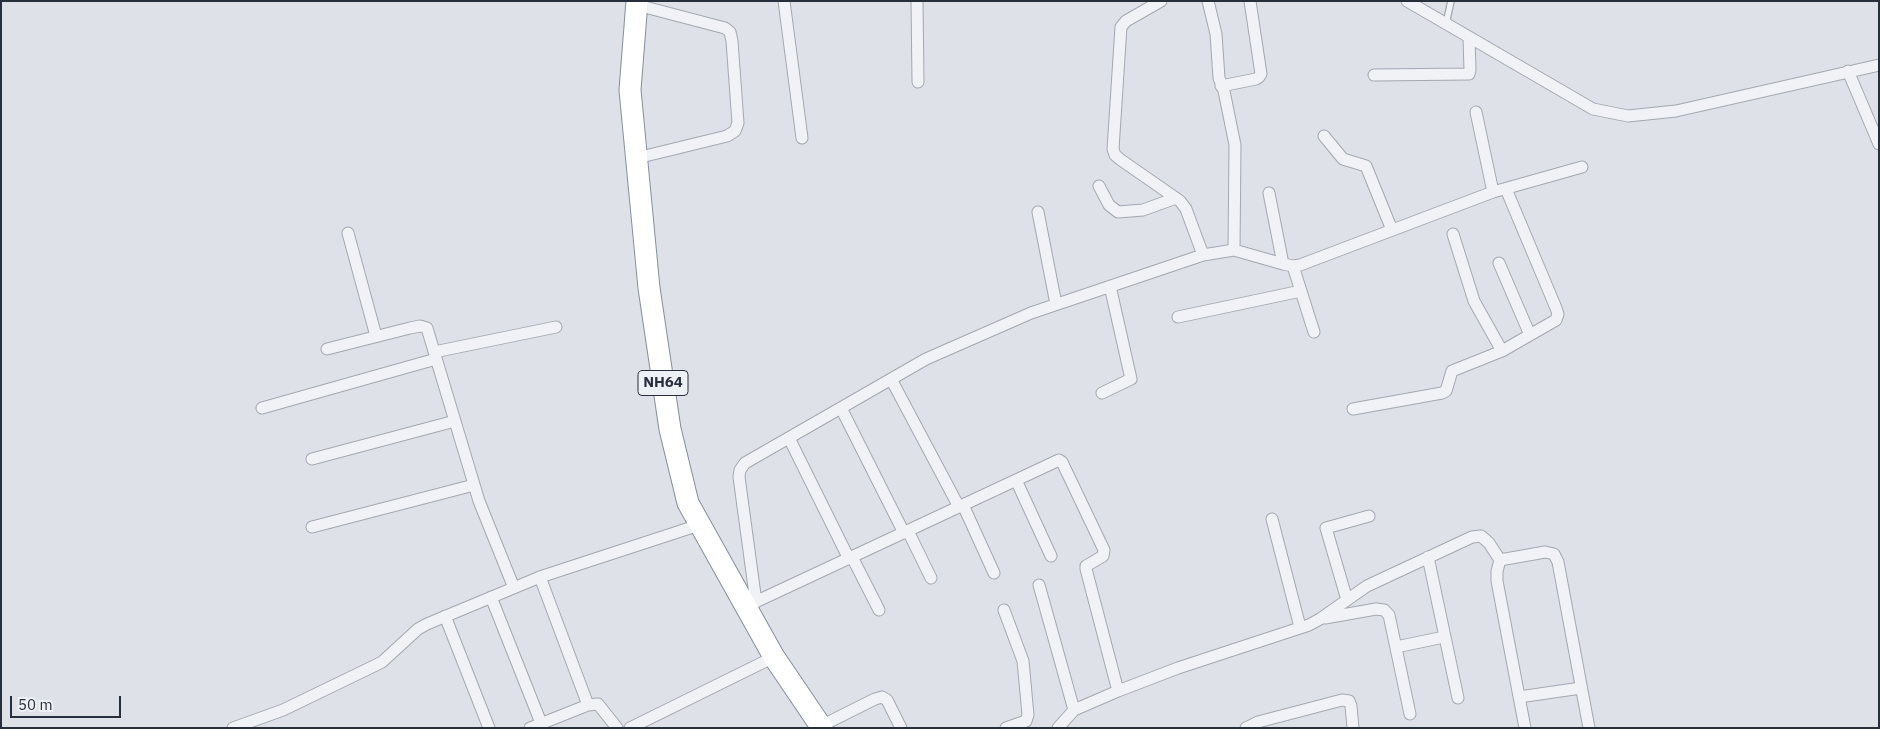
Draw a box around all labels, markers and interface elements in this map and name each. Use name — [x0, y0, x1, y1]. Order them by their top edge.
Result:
road number: NH64 — [638, 370, 688, 396]
scale bar — [12, 686, 124, 718]
text: 50 m — [18, 695, 53, 714]

